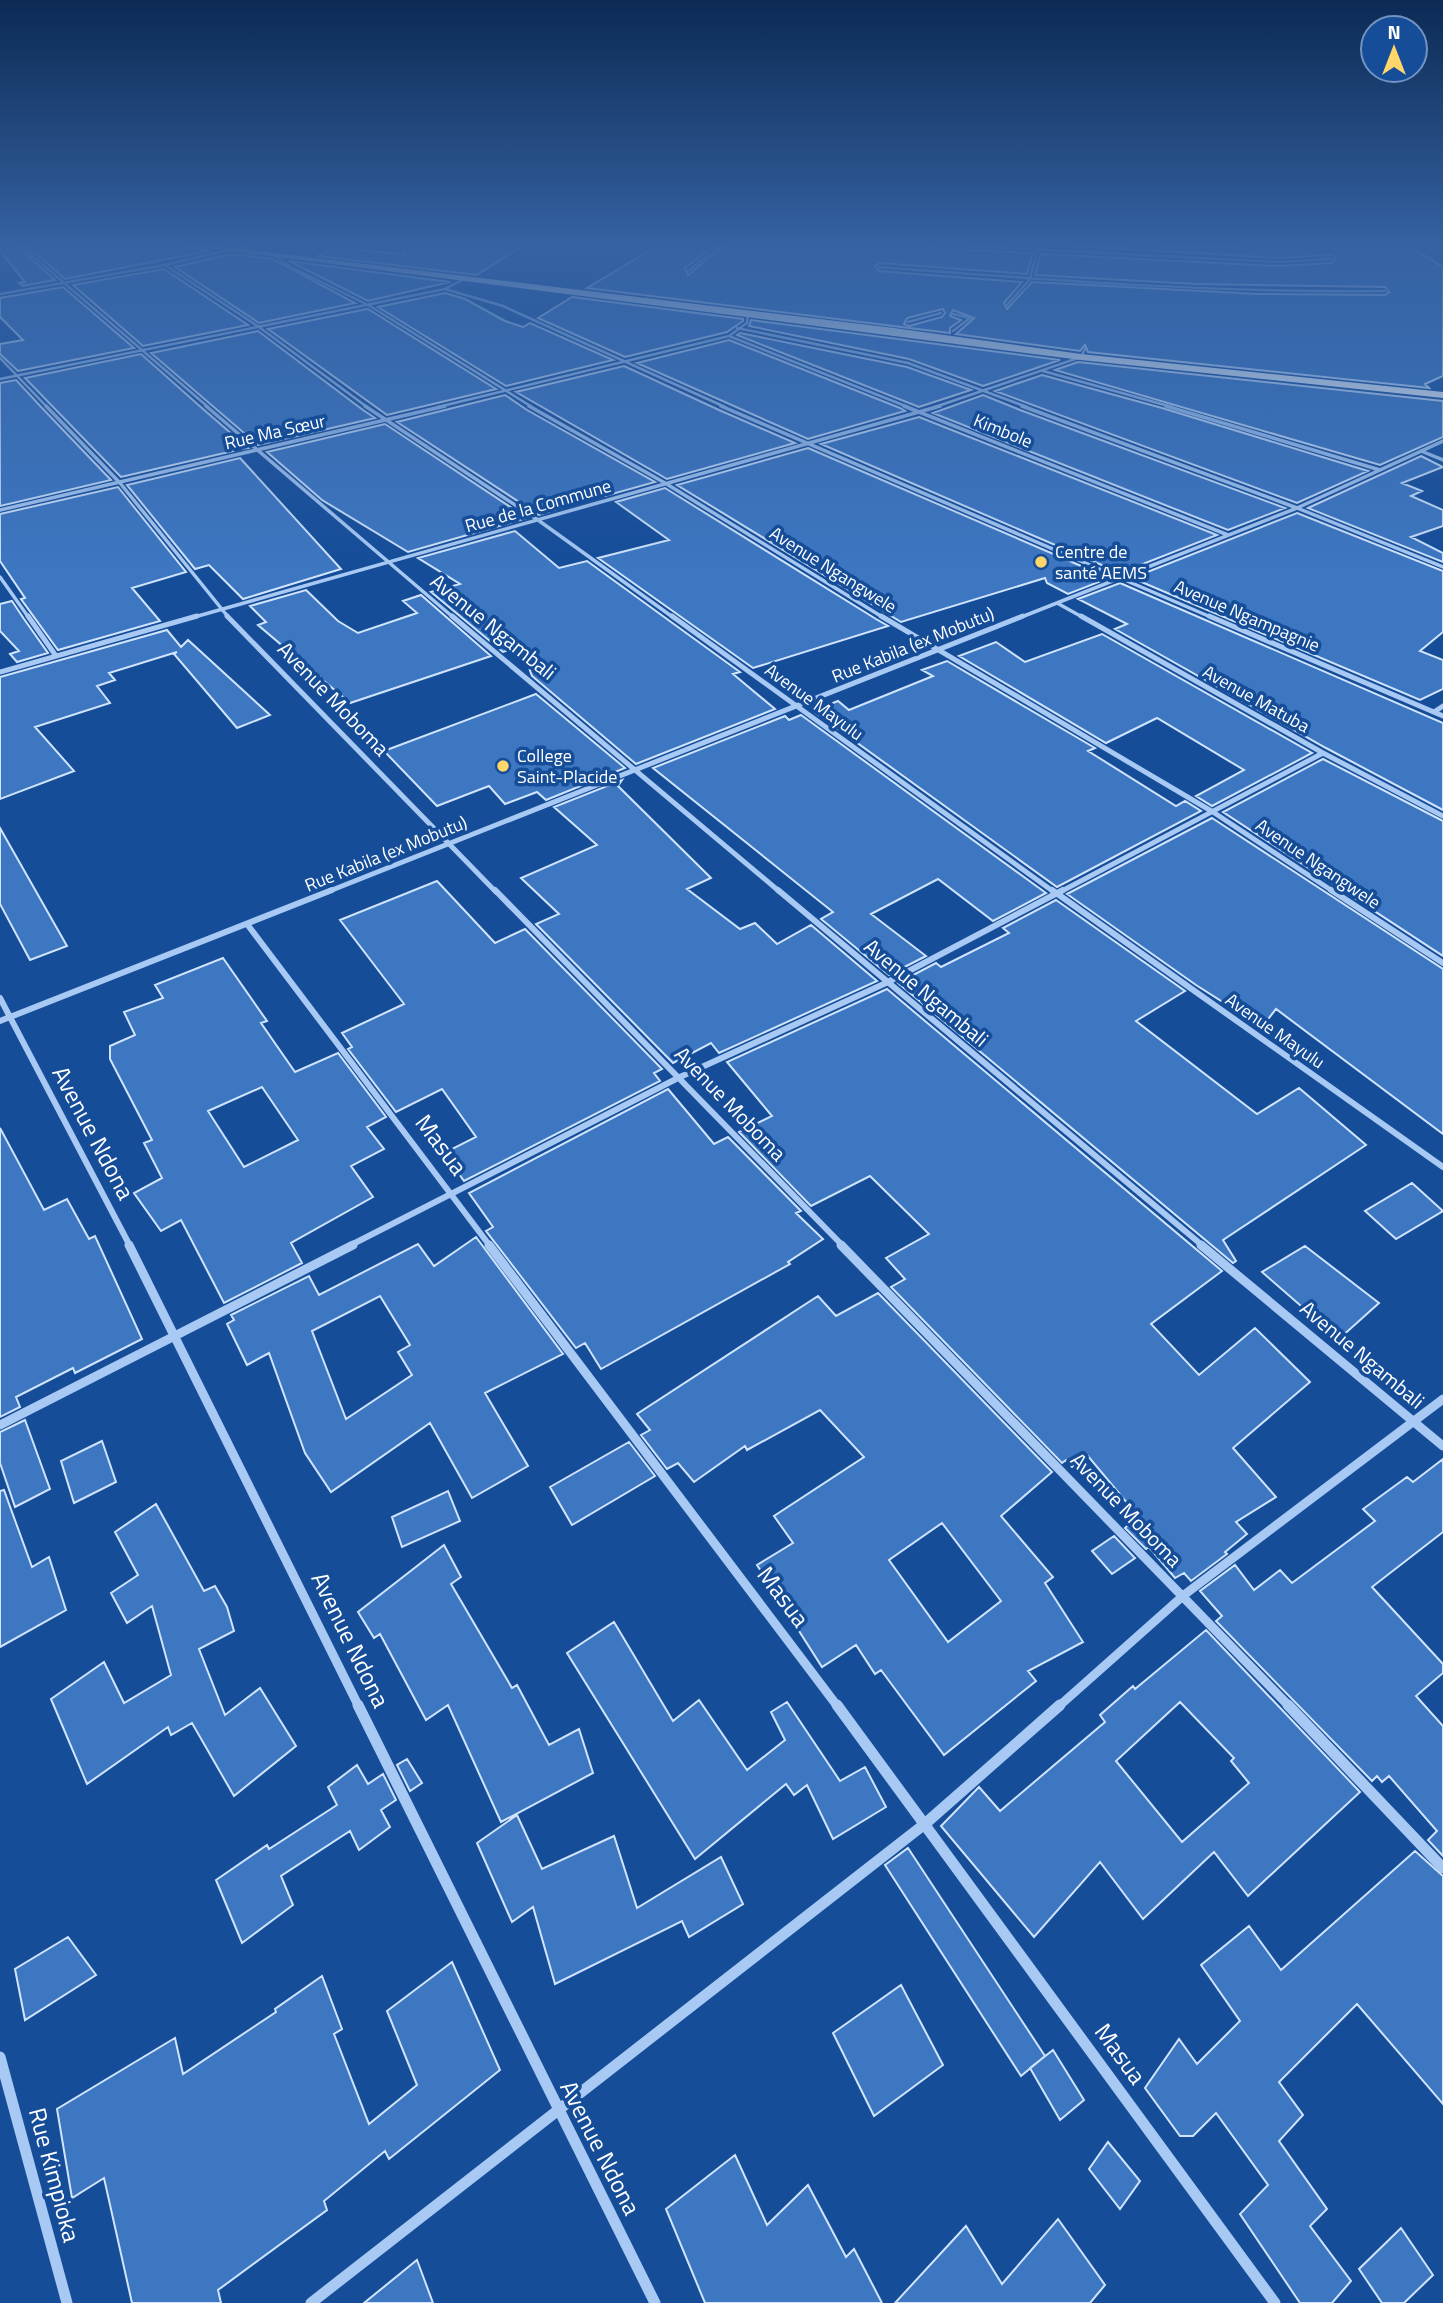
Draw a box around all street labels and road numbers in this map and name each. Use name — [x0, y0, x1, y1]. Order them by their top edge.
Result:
street label: Rue Ma Sœur — [222, 407, 328, 456]
street label: Kimbole — [970, 407, 1037, 455]
street label: Rue de la Commune — [462, 472, 614, 539]
street label: Avenue Ngangwele — [764, 520, 902, 620]
street label: Avenue Ngambali — [424, 565, 564, 687]
street label: Avenue Ngampagnie — [1170, 573, 1324, 658]
street label: Rue Kabila (ex Mobutu) — [828, 600, 998, 689]
street label: Avenue Moboma — [270, 634, 397, 763]
street label: Avenue Mayulu — [759, 656, 869, 747]
street label: Avenue Matuba — [1198, 658, 1315, 739]
street label: Rue Kabila (ex Mobutu) — [301, 809, 471, 898]
street label: Avenue Ngangwele — [1250, 812, 1386, 915]
street label: Avenue Ngambali — [857, 930, 996, 1054]
street label: Avenue Mayulu — [1220, 986, 1331, 1075]
street label: Avenue Moboma — [667, 1039, 794, 1168]
street label: Avenue Ndona — [44, 1059, 144, 1206]
street label: Masua — [407, 1106, 477, 1182]
street label: Avenue Ngambali — [1293, 1292, 1432, 1416]
street label: Avenue Moboma — [1063, 1445, 1190, 1574]
street label: Masua — [749, 1558, 819, 1634]
street label: Avenue Ndona — [303, 1566, 399, 1713]
street label: Masua — [1086, 2015, 1155, 2092]
street label: Avenue Ndona — [552, 2074, 650, 2221]
street label: Rue Kimpioka — [20, 2104, 90, 2246]

